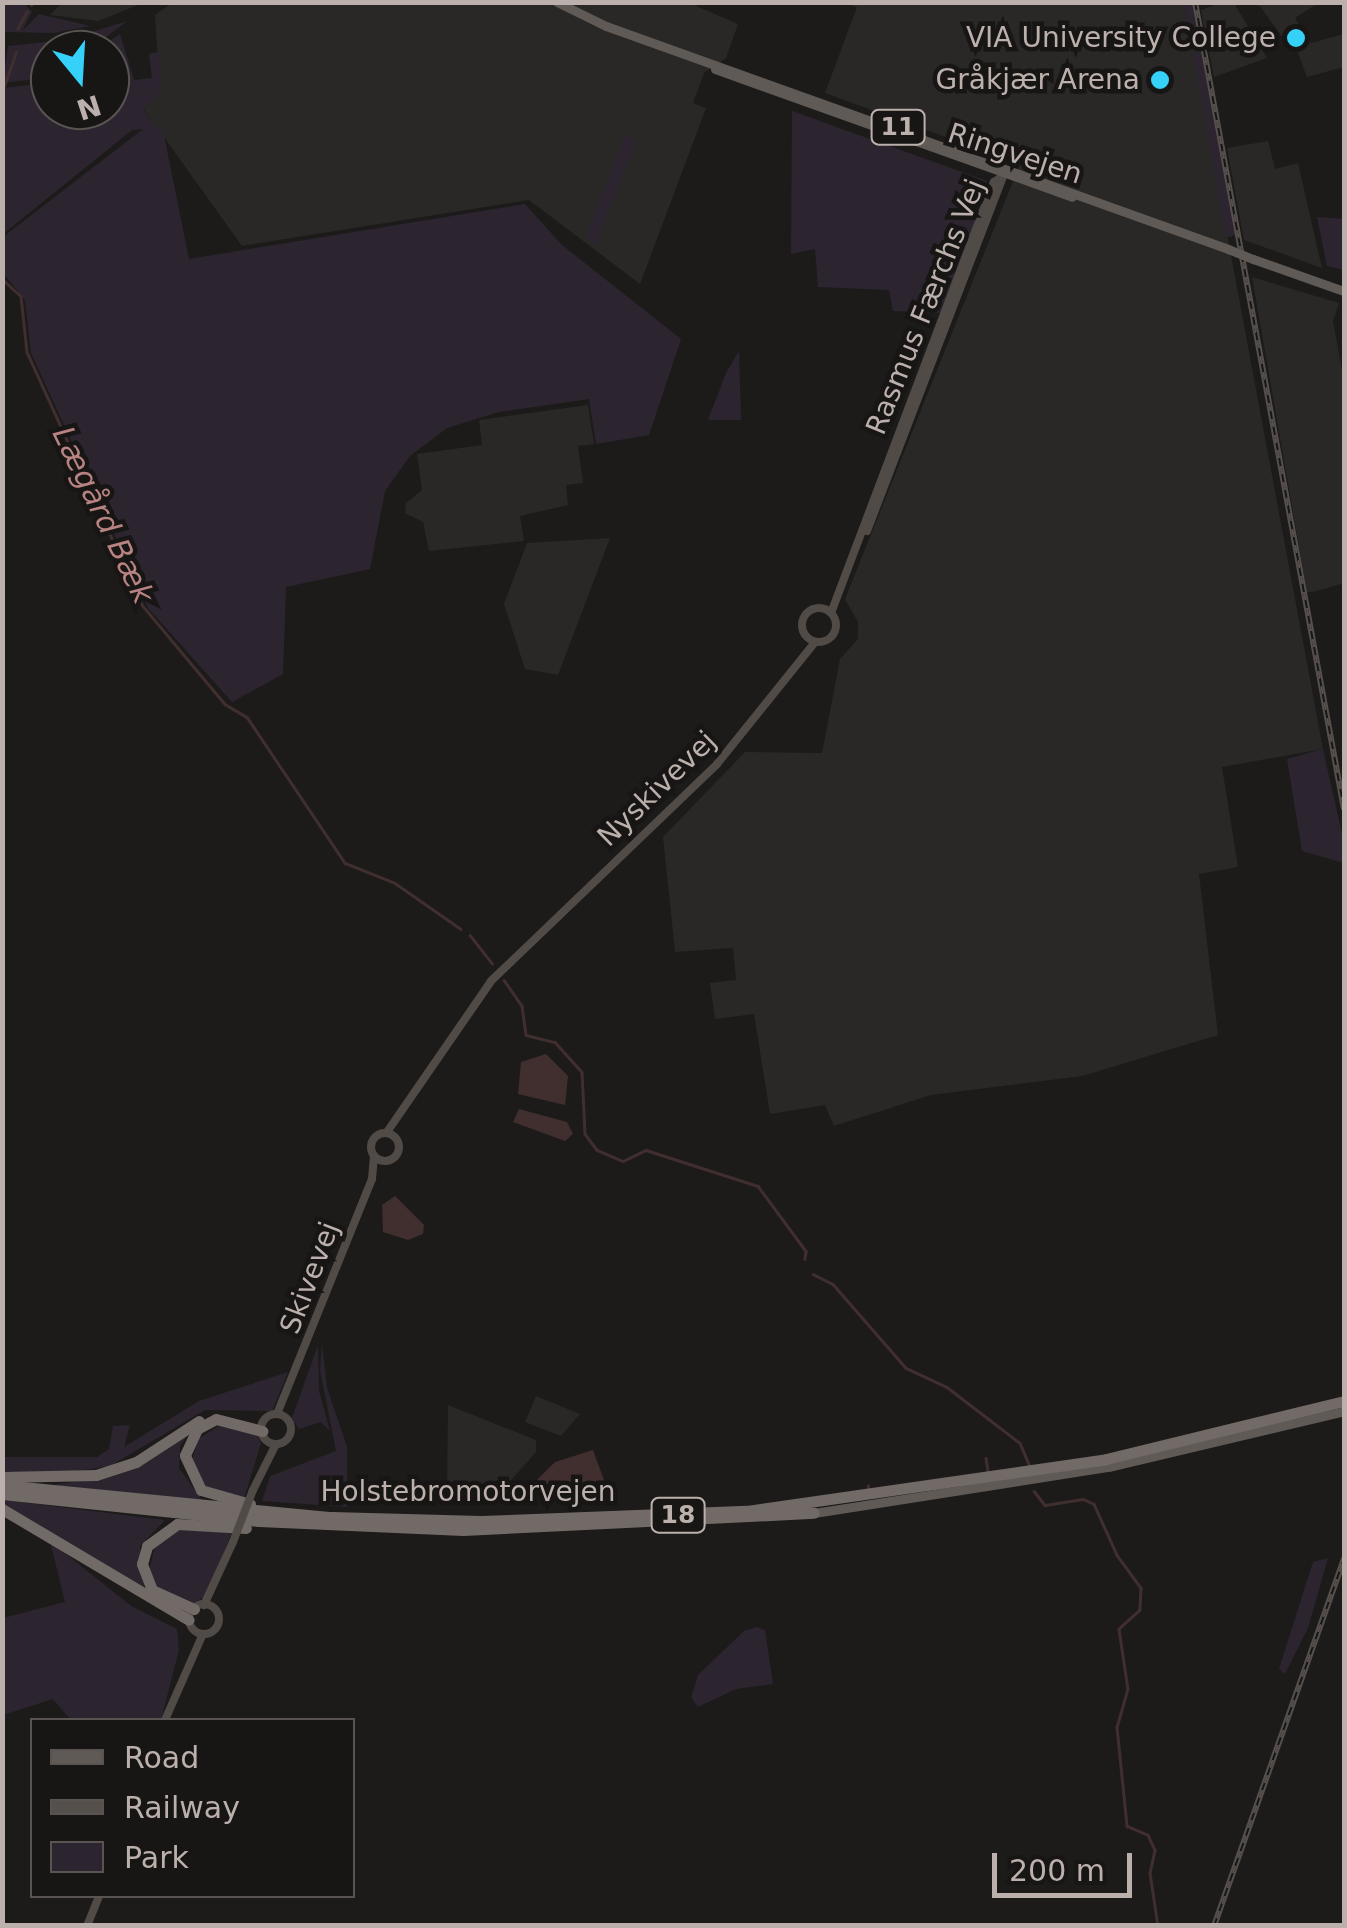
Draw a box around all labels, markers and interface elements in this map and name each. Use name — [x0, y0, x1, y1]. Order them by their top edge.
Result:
place label: VIA University College — [966, 21, 1276, 55]
marker: VIA University College — [1285, 27, 1307, 49]
north arrow — [30, 30, 130, 130]
place label: Gråkjær Arena — [936, 63, 1140, 97]
marker: Gråkjær Arena — [1149, 69, 1171, 91]
text: N — [73, 88, 105, 126]
road number: 11 — [870, 107, 926, 147]
street label: Ringvejen — [944, 116, 1086, 192]
street label: Rasmus Færchs Vej — [859, 175, 993, 439]
water label: Lægård Bæk — [45, 421, 161, 609]
street label: Nyskivevej — [591, 724, 723, 854]
street label: Skivevej — [273, 1217, 347, 1339]
street label: Holstebromotorvejen — [320, 1475, 616, 1509]
road number: 18 — [650, 1495, 706, 1535]
legend — [30, 1718, 355, 1898]
text: Road — [124, 1740, 199, 1775]
text: Railway — [124, 1790, 240, 1825]
scale bar — [997, 1833, 1137, 1895]
text: Park — [124, 1840, 189, 1875]
text: 200 m — [1009, 1853, 1105, 1888]

